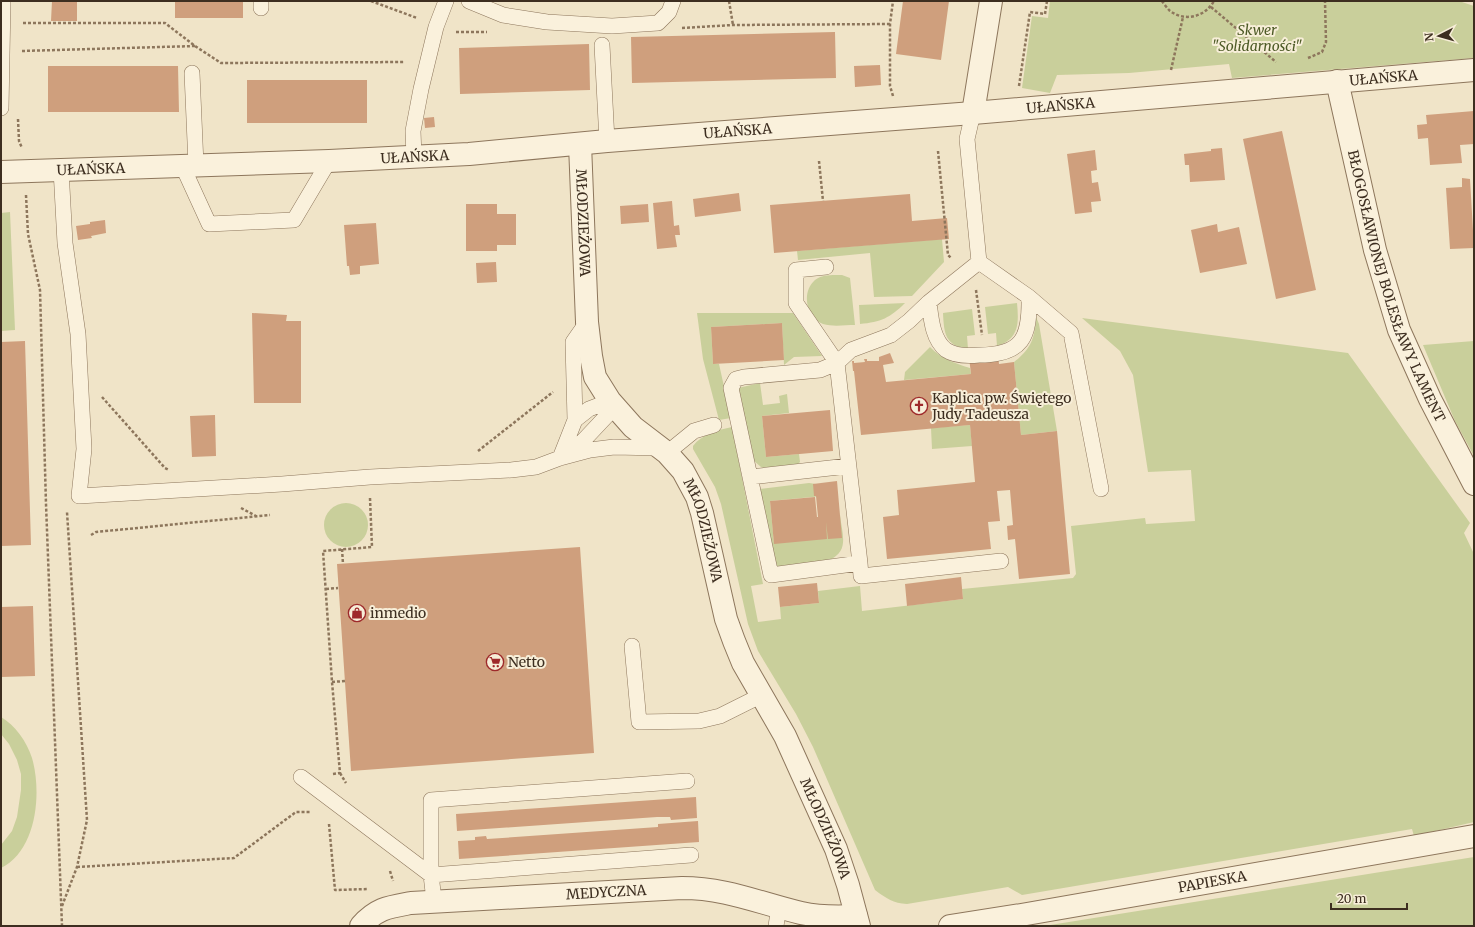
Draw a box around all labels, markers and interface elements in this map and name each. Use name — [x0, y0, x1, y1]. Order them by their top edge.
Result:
north arrow — [1419, 16, 1459, 56]
park label: Skwer "Solidarności" — [1212, 21, 1302, 55]
text: N — [1422, 32, 1436, 42]
street label: UŁAŃSKA — [1348, 66, 1419, 90]
street label: UŁAŃSKA — [1026, 94, 1096, 117]
street label: UŁAŃSKA — [703, 119, 773, 143]
street label: UŁAŃSKA — [380, 146, 450, 167]
street label: BŁOGOSŁAWIONEJ BOLESŁAWY LAMENT — [1344, 148, 1449, 425]
street label: UŁAŃSKA — [56, 159, 126, 179]
street label: MŁODZIEŻOWA — [572, 169, 594, 277]
place label: Kaplica pw. Świętego Judy Tadeusza — [931, 389, 1071, 423]
church icon: Kaplica pw. Świętego Judy Tadeusza — [909, 396, 929, 416]
street label: MŁODZIEŻOWA — [680, 475, 726, 584]
shop icon: inmedio — [347, 603, 367, 623]
place label: inmedio — [370, 604, 426, 622]
supermarket icon: Netto — [485, 652, 505, 672]
place label: Netto — [508, 653, 545, 671]
street label: MŁODZIEŻOWA — [796, 775, 854, 881]
street label: PAPIESKA — [1177, 867, 1248, 896]
street label: MEDYCZNA — [566, 881, 647, 903]
scale bar — [1331, 885, 1407, 911]
text: 20 m — [1337, 891, 1366, 906]

